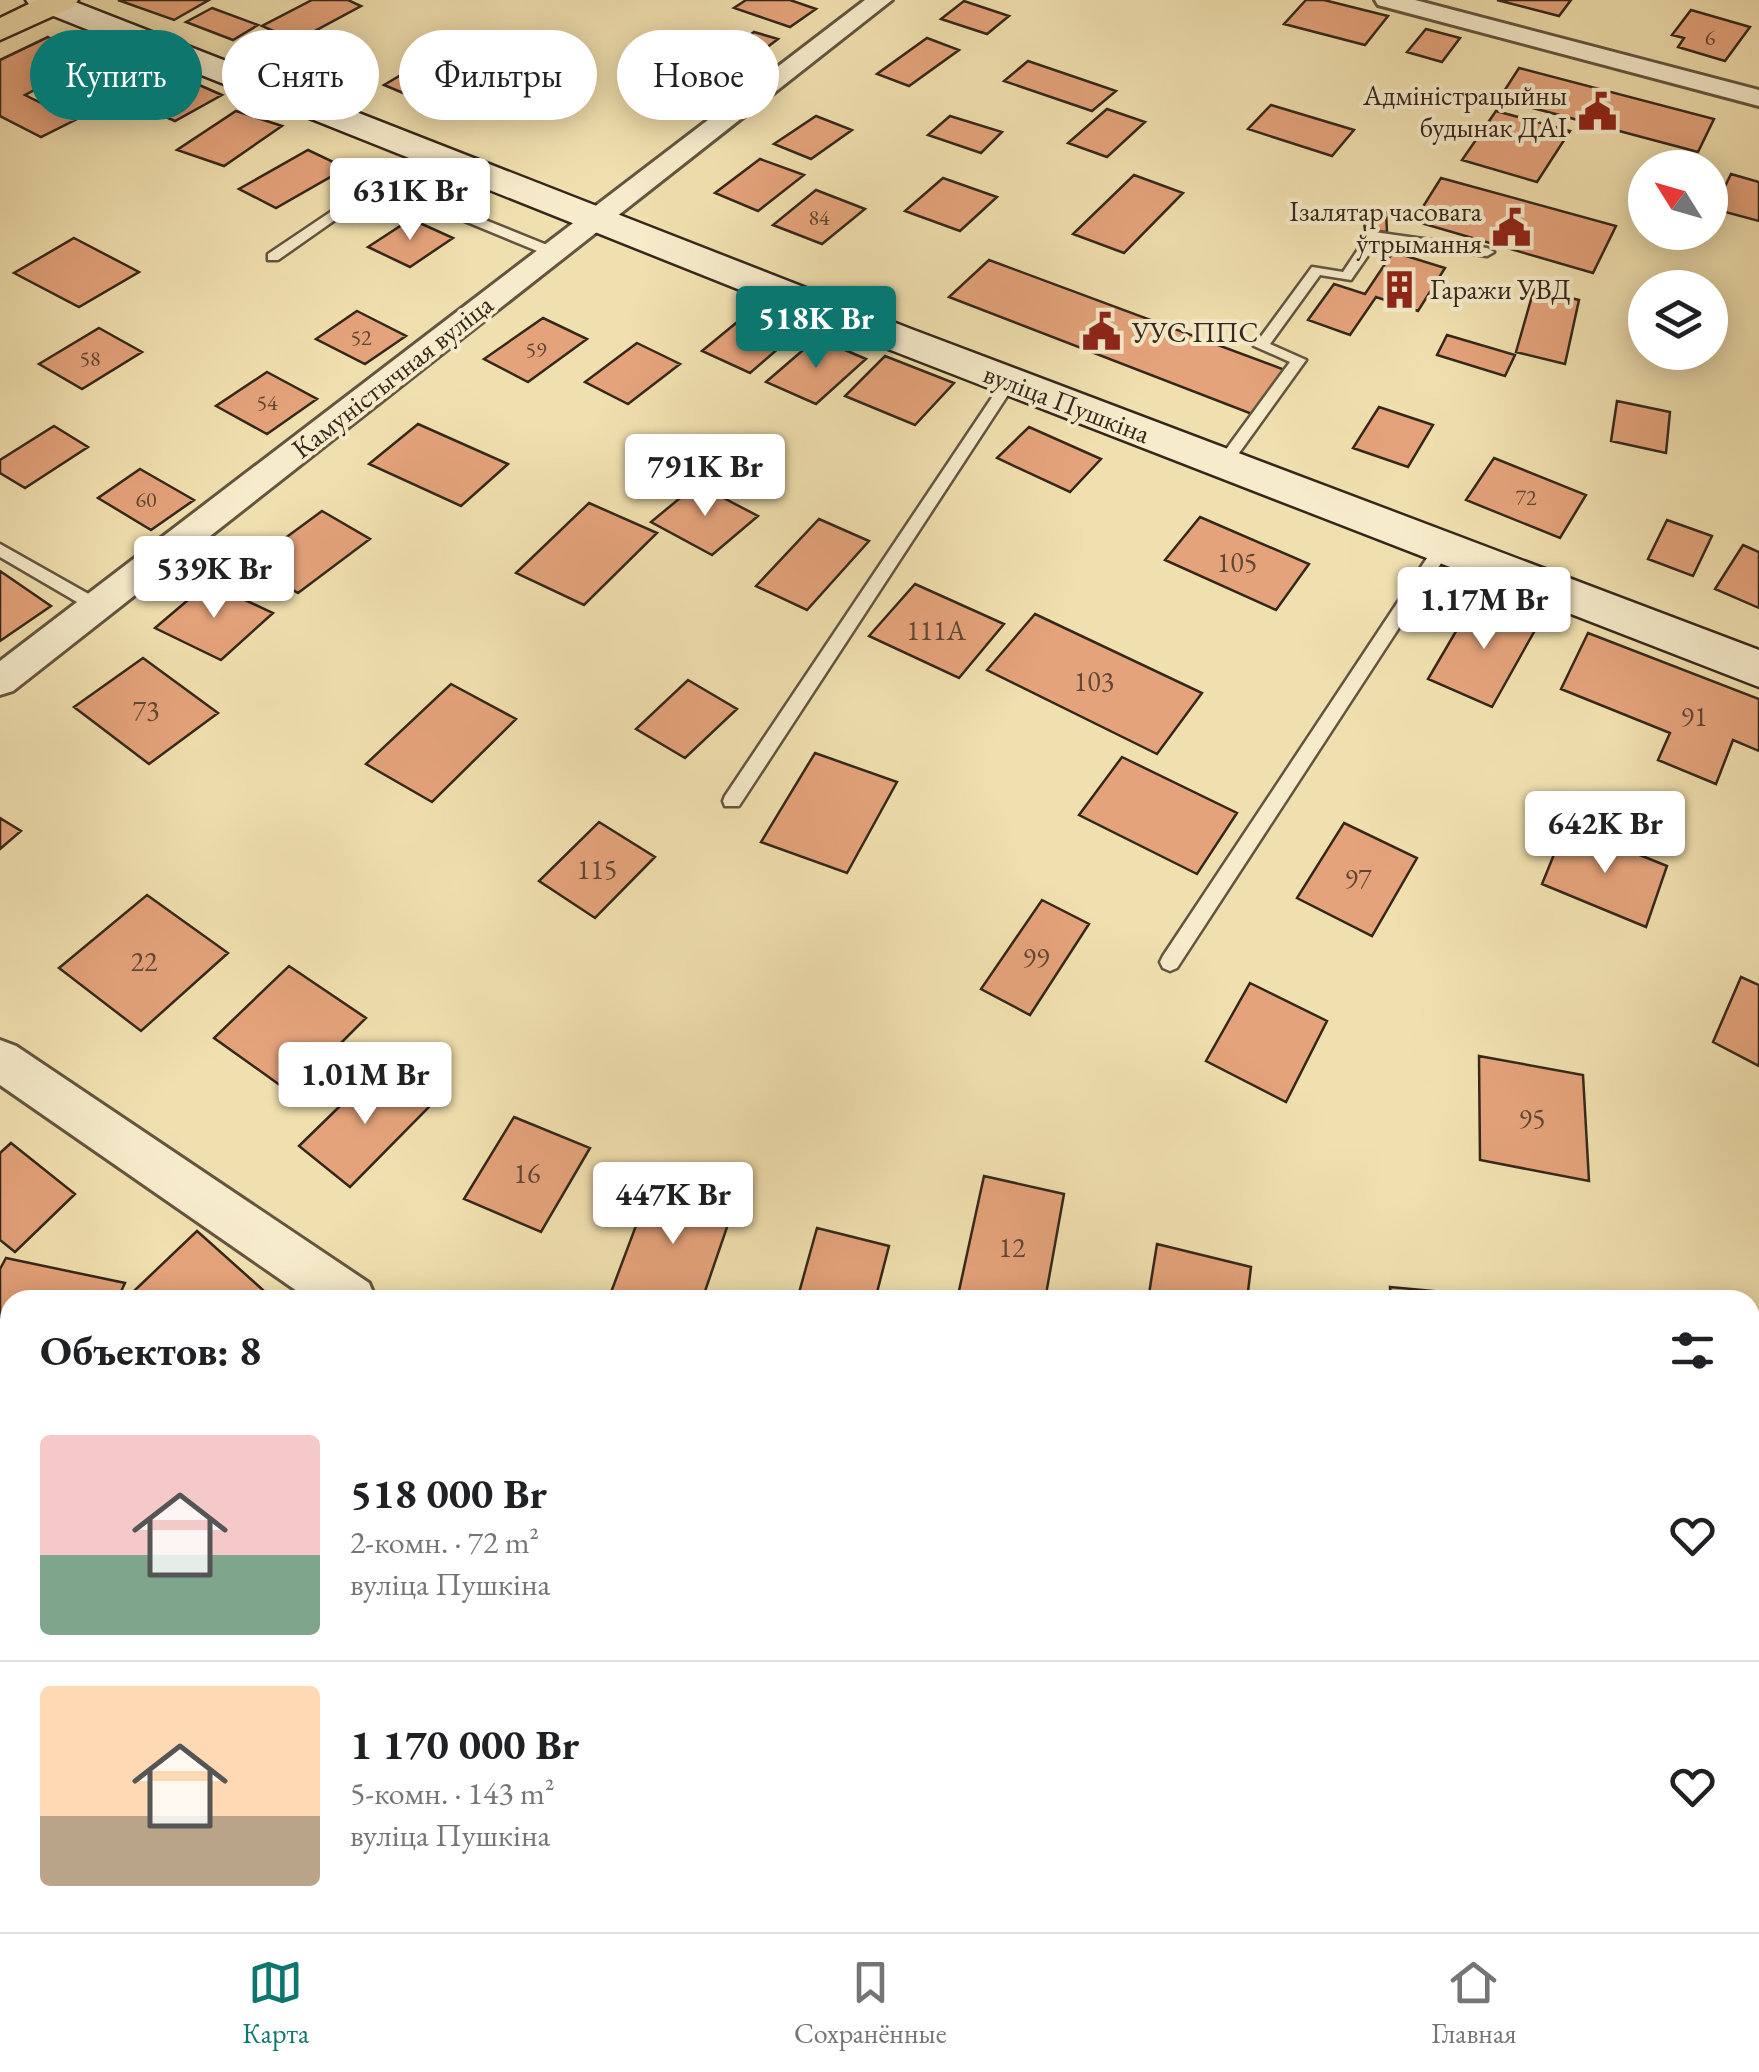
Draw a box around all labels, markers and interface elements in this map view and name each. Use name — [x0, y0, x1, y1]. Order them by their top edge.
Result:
house number: 6 — [1705, 23, 1716, 52]
chip: Купить — [30, 30, 202, 120]
chip: Снять — [222, 30, 379, 120]
chip: Фильтры — [399, 30, 597, 120]
chip: Новое — [617, 30, 779, 120]
place label: Адміністрацыйны будынак ДАІ — [1362, 77, 1567, 145]
public building icon: Адміністрацыйны будынак ДАІ — [1576, 90, 1618, 132]
north arrow — [1628, 150, 1728, 250]
map controls — [1628, 150, 1728, 370]
pin: 631K Br — [318, 158, 502, 243]
text: 631K Br — [352, 169, 468, 211]
place label: Ізалятар часовага ўтрымання — [1289, 193, 1483, 261]
house number: 84 — [808, 203, 830, 232]
public building icon: Ізалятар часовага ўтрымання — [1491, 206, 1533, 248]
building icon: Гаражи УВД — [1379, 268, 1421, 310]
button: layers — [1628, 270, 1728, 370]
place label: Гаражи УВД — [1430, 271, 1571, 307]
street label: Камуністычная вуліца — [284, 286, 501, 466]
pin: 518K Br — [724, 286, 908, 371]
text: 518K Br — [758, 297, 874, 339]
public building icon: УУС ППС — [1081, 311, 1123, 353]
place label: УУС ППС — [1131, 314, 1258, 350]
house number: 52 — [350, 323, 372, 352]
house number: 59 — [525, 335, 547, 364]
house number: 58 — [79, 344, 101, 373]
street label: вуліца Пушкіна — [979, 355, 1156, 452]
house number: 54 — [256, 388, 278, 417]
pin: 791K Br — [613, 434, 797, 519]
text: 791K Br — [647, 445, 763, 487]
house number: 72 — [1515, 483, 1537, 512]
house number: 60 — [135, 485, 157, 514]
pin: 539K Br — [122, 536, 306, 621]
house number: 105 — [1217, 544, 1257, 580]
text: 539K Br — [156, 547, 272, 589]
pin: 1.17M Br — [1381, 567, 1587, 652]
text: 1.17M Br — [1420, 578, 1548, 620]
house number: 111А — [906, 612, 966, 648]
house number: 103 — [1074, 663, 1114, 699]
house number: 73 — [133, 692, 159, 728]
house number: 91 — [1681, 698, 1707, 734]
pin: 642K Br — [1513, 791, 1697, 876]
text: 642K Br — [1547, 802, 1663, 844]
house number: 115 — [577, 851, 617, 887]
house number: 97 — [1345, 860, 1372, 896]
house number: 99 — [1023, 939, 1049, 975]
house number: 22 — [131, 943, 158, 979]
pin: 1.01M Br — [262, 1042, 468, 1127]
text: 1.01M Br — [301, 1053, 429, 1095]
house number: 95 — [1519, 1100, 1545, 1136]
house number: 16 — [514, 1155, 540, 1191]
pin: 447K Br — [581, 1162, 765, 1247]
text: 447K Br — [615, 1173, 731, 1215]
house number: 12 — [999, 1229, 1026, 1265]
text: Объектов: 8 — [40, 1323, 261, 1378]
icon: filters — [1665, 1323, 1720, 1378]
text: 518 000 Br — [350, 1466, 547, 1521]
icon: home — [120, 1475, 240, 1595]
icon: heart — [1665, 1508, 1720, 1563]
text: 2-комн. · 72 m² — [350, 1521, 539, 1563]
text: вуліца Пушкіна — [350, 1563, 550, 1605]
text: 1 170 000 Br — [350, 1717, 579, 1772]
icon: home — [120, 1726, 240, 1846]
icon: heart — [1665, 1759, 1720, 1814]
text: 5-комн. · 143 m² — [350, 1772, 555, 1814]
text: вуліца Пушкіна — [350, 1814, 550, 1856]
tab: Карта — [242, 1955, 309, 2051]
tab: Сохранённые — [794, 1955, 947, 2051]
tab: Главная — [1431, 1955, 1517, 2051]

